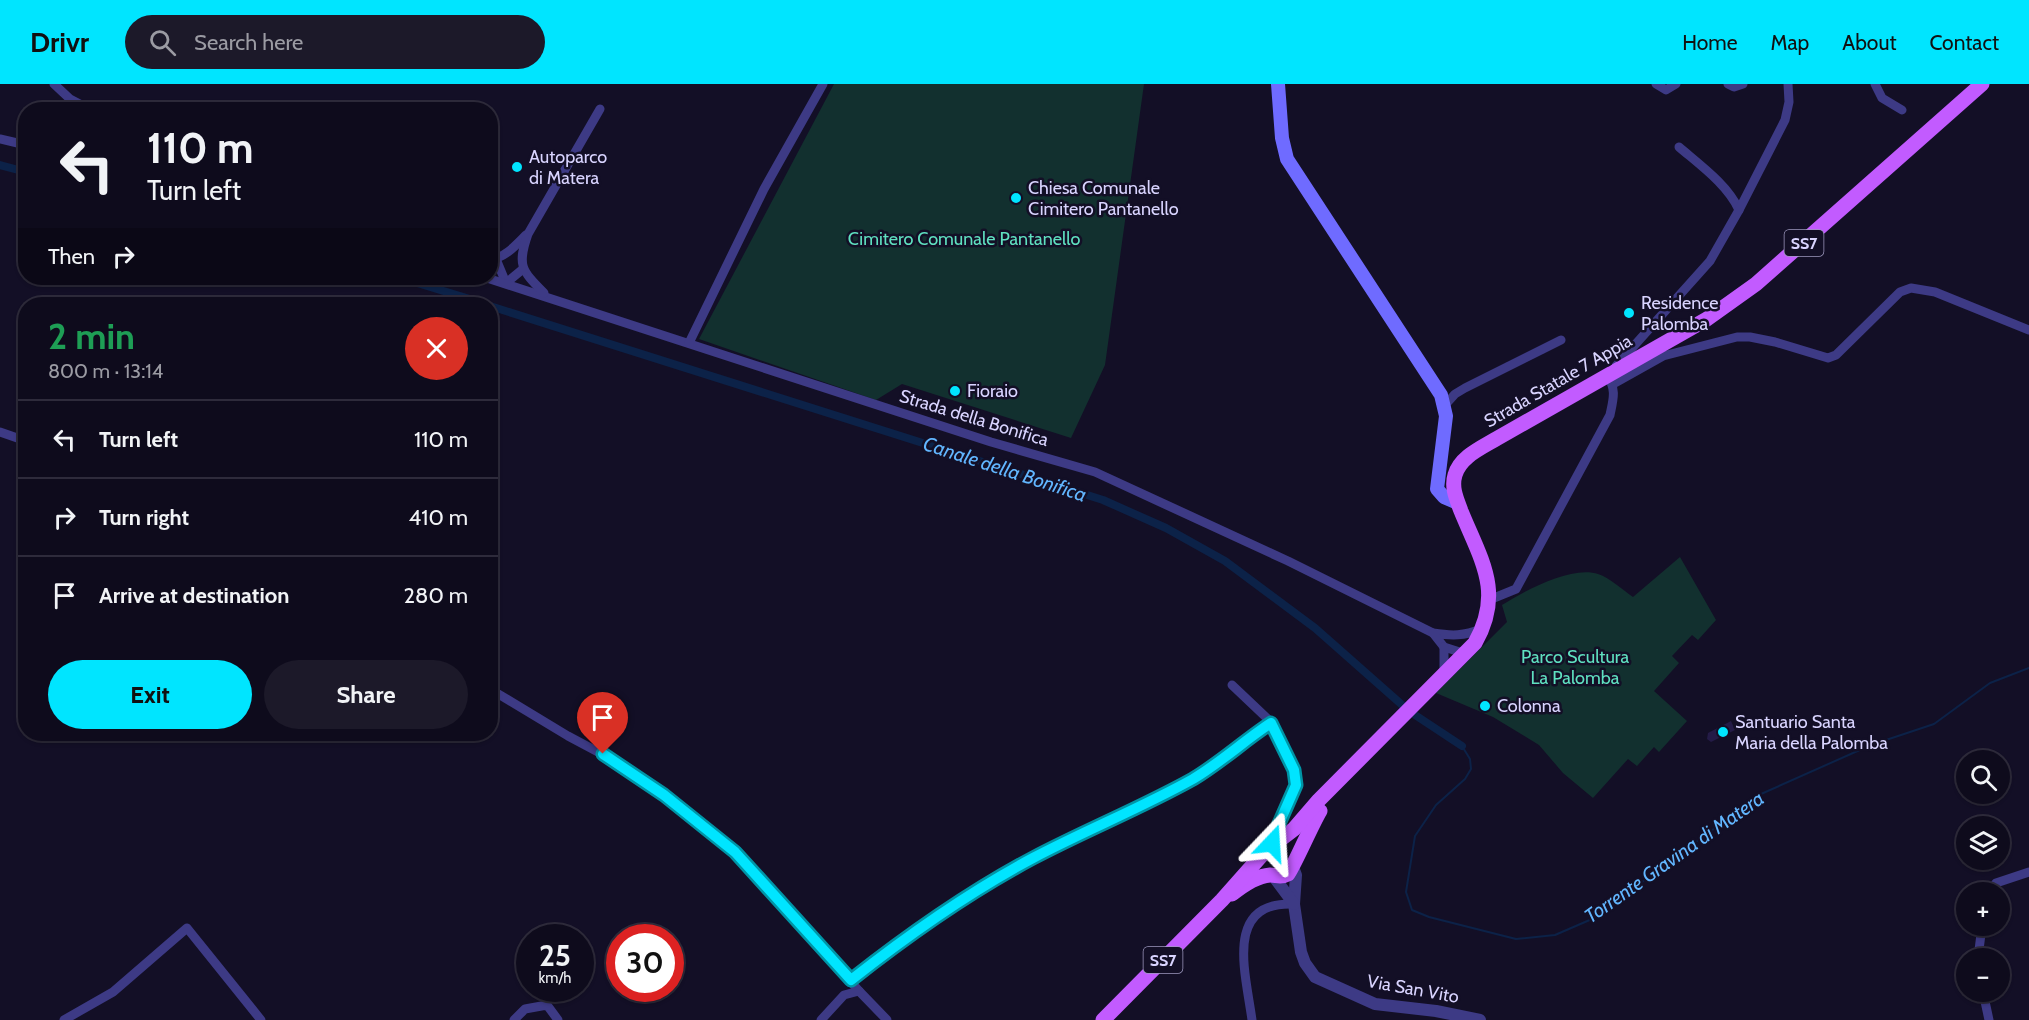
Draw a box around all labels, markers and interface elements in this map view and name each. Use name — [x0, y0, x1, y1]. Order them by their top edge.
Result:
search box — [125, 15, 545, 69]
text: Drivr — [30, 25, 89, 59]
icon: search — [146, 26, 179, 59]
text: Search here — [194, 29, 303, 56]
text: Home — [1682, 30, 1738, 55]
text: Map — [1771, 30, 1809, 55]
text: About — [1842, 30, 1896, 55]
text: Contact — [1929, 30, 1999, 55]
text: 110 m — [147, 122, 254, 174]
icon: left — [48, 126, 126, 204]
place label: Autoparco di Matera — [529, 146, 607, 189]
marker: Autoparco di Matera — [510, 160, 524, 174]
text: Turn left — [147, 174, 241, 207]
place label: Chiesa Comunale Cimitero Pantanello — [1028, 177, 1179, 220]
marker: Chiesa Comunale Cimitero Pantanello — [1009, 191, 1023, 205]
park label: Cimitero Comunale Pantanello — [848, 228, 1080, 250]
road number: SS7 — [1784, 230, 1824, 256]
icon: right — [107, 240, 140, 273]
text: Then — [48, 243, 95, 270]
place label: Residence Palomba — [1641, 292, 1719, 335]
marker: Residence Palomba — [1622, 306, 1636, 320]
text: 2 min — [48, 314, 135, 358]
button: close — [405, 317, 468, 380]
street label: Strada Statale 7 Appia — [1480, 330, 1636, 432]
text: 800 m · 13:14 — [48, 359, 163, 383]
place label: Fioraio — [967, 380, 1018, 402]
marker: Fioraio — [948, 384, 962, 398]
street label: Strada della Bonifica — [897, 385, 1052, 451]
icon: left — [48, 423, 81, 456]
text: Turn left — [99, 426, 178, 453]
text: 110 m — [414, 426, 468, 453]
water label: Canale della Bonifica — [920, 431, 1090, 507]
icon: right — [48, 501, 81, 534]
text: Turn right — [99, 504, 189, 531]
text: 410 m — [409, 504, 468, 531]
icon: arrive — [48, 579, 81, 612]
text: Arrive at destination — [99, 582, 289, 609]
text: 280 m — [404, 582, 468, 609]
park label: Parco Scultura La Palomba — [1521, 646, 1629, 689]
button: Exit — [48, 660, 252, 729]
button: Share — [264, 660, 468, 729]
pin — [577, 692, 628, 754]
place label: Colonna — [1497, 695, 1561, 717]
marker: Colonna — [1478, 699, 1492, 713]
icon: arrive — [586, 701, 619, 734]
place label: Santuario Santa Maria della Palomba — [1735, 711, 1888, 754]
marker: Santuario Santa Maria della Palomba — [1716, 725, 1730, 739]
map controls — [1956, 750, 2010, 1002]
button: search — [1956, 750, 2010, 804]
water label: Torrente Gravina di Matera — [1580, 786, 1768, 928]
position arrow — [1240, 811, 1304, 875]
button: layers — [1956, 816, 2010, 870]
button: + — [1956, 882, 2010, 936]
speed limit sign: 30 — [606, 924, 684, 1002]
text: 25 — [539, 937, 571, 974]
road number: SS7 — [1144, 947, 1182, 973]
button: − — [1956, 948, 2010, 1002]
text: km/h — [539, 969, 571, 987]
street label: Via San Vito — [1365, 970, 1461, 1008]

